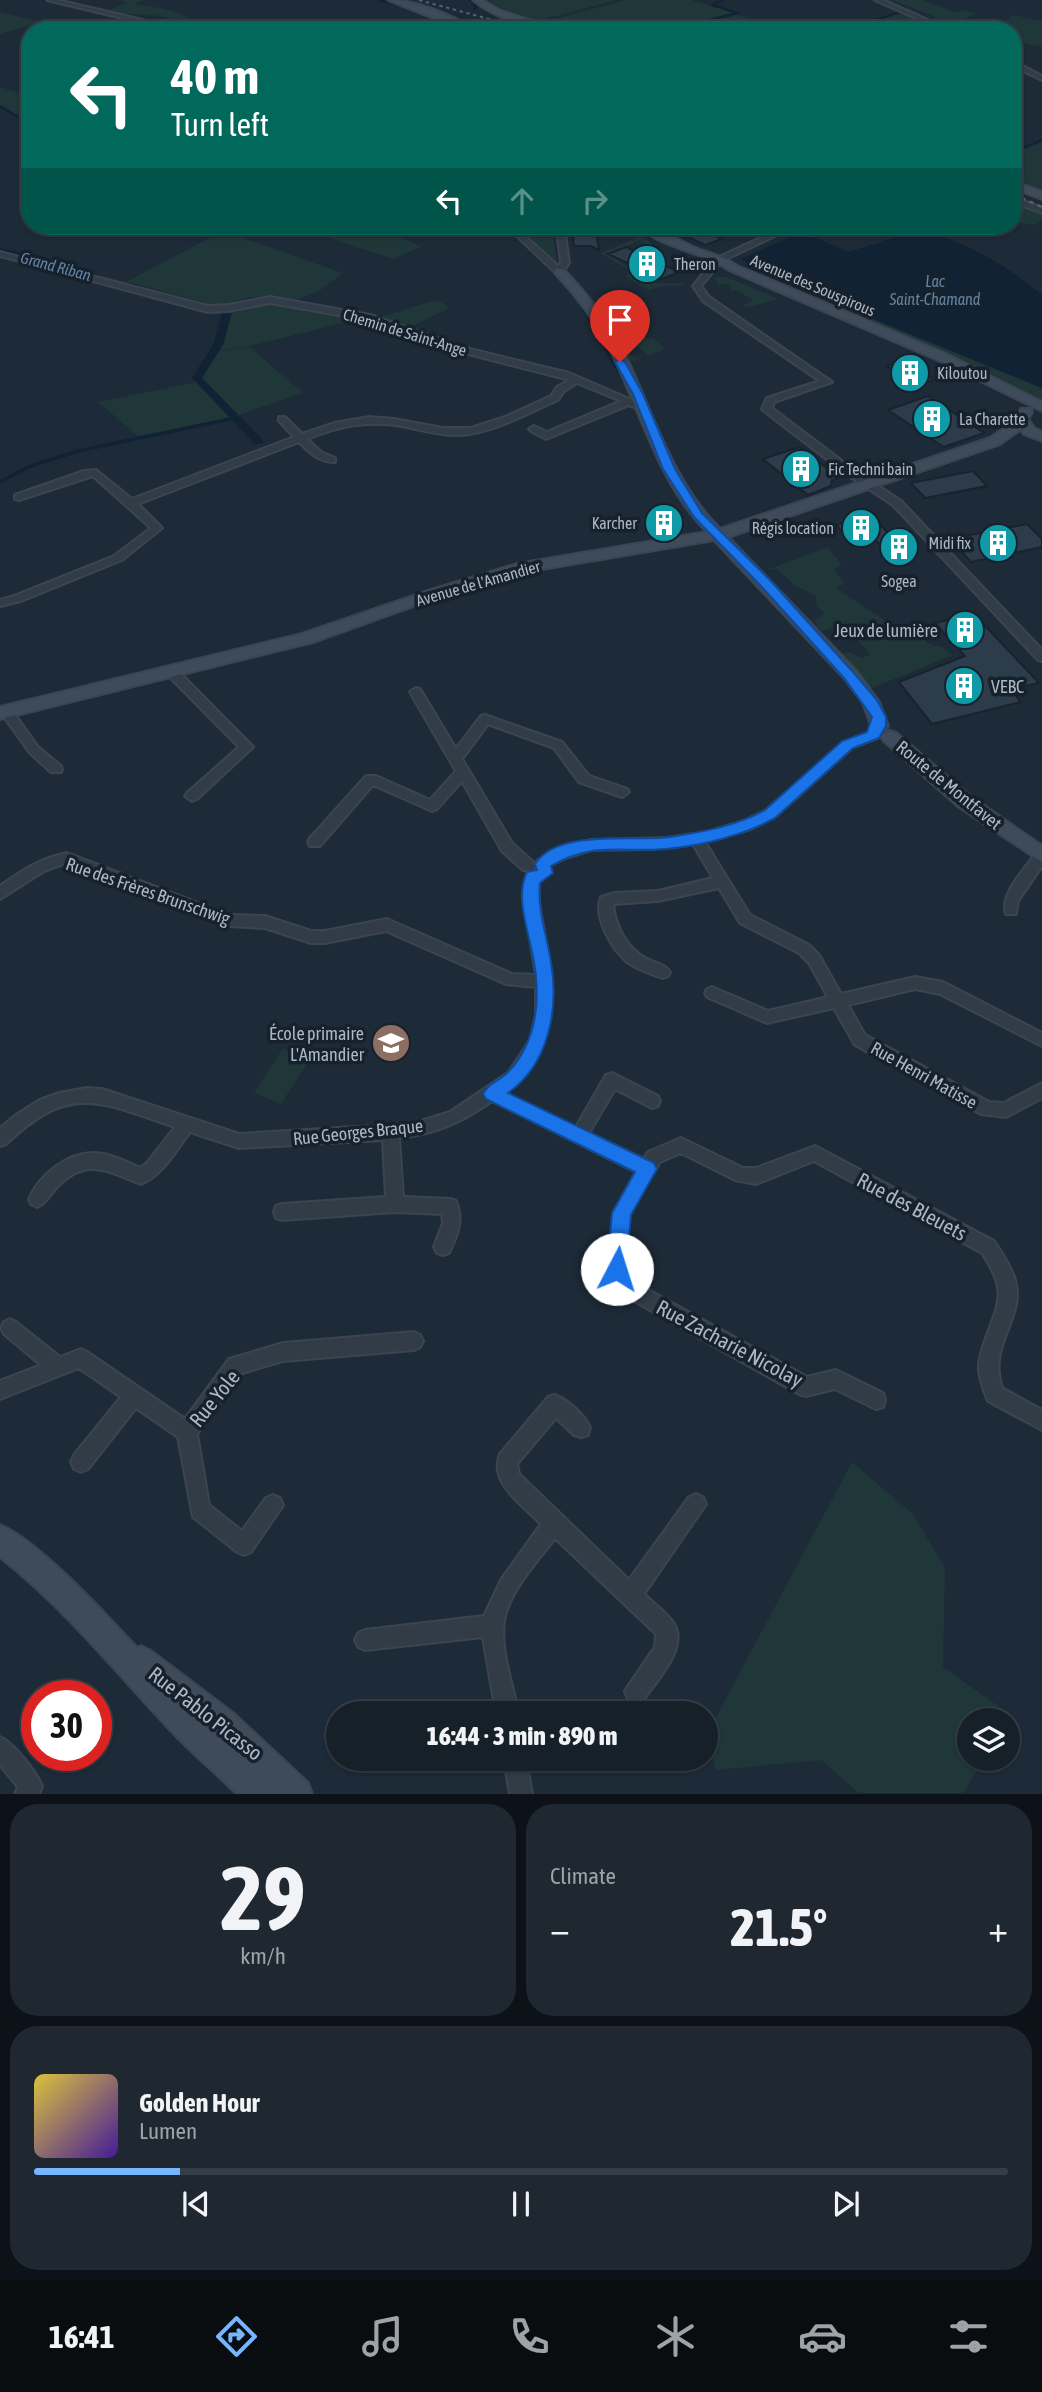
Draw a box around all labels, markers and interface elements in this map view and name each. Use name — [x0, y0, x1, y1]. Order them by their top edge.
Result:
text: 40 m — [171, 48, 259, 104]
icon: left — [56, 49, 147, 140]
text: Turn left — [171, 106, 269, 143]
icon: left — [430, 182, 468, 220]
icon: ahead — [503, 182, 541, 220]
icon: right — [576, 182, 614, 220]
building icon: Theron — [626, 243, 668, 285]
water label: Grand Riban — [19, 248, 93, 284]
street label: Avenue des Souspirous — [748, 251, 878, 320]
place label: Theron — [674, 255, 716, 273]
water label: Lac Saint-Chamand — [889, 272, 981, 308]
pin — [590, 290, 650, 362]
icon: arrive — [601, 301, 639, 339]
street label: Chemin de Saint-Ange — [341, 305, 469, 360]
building icon: Kiloutou — [889, 352, 931, 394]
place label: Kiloutou — [937, 364, 988, 382]
building icon: La Charette — [911, 398, 953, 440]
place label: La Charette — [959, 410, 1026, 428]
building icon: Fic Techni bain — [780, 448, 822, 490]
place label: Fic Techni bain — [828, 460, 913, 478]
building icon: Karcher — [643, 502, 685, 544]
building icon: Régis location — [840, 507, 882, 549]
place label: Karcher — [592, 514, 637, 532]
place label: Régis location — [752, 519, 834, 538]
building icon: Midi fix — [977, 522, 1019, 564]
building icon: Sogea — [878, 526, 920, 568]
place label: Midi fix — [929, 534, 972, 552]
street label: Avenue de l'Amandier — [414, 557, 542, 609]
place label: Sogea — [881, 572, 917, 591]
building icon: Jeux de lumière — [944, 609, 986, 651]
place label: Jeux de lumière — [834, 620, 938, 641]
building icon: VEBC — [943, 665, 985, 707]
place label: VEBC — [991, 676, 1024, 697]
street label: Route de Montfavet — [892, 736, 1006, 834]
street label: Rue des Frères Brunschwig — [63, 853, 233, 929]
school or university icon: École primaire L'Amandier — [370, 1022, 412, 1064]
place label: École primaire L'Amandier — [269, 1023, 365, 1065]
street label: Rue Henri Matisse — [867, 1037, 981, 1113]
street label: Rue Georges Braque — [292, 1115, 424, 1149]
street label: Rue des Bleuets — [853, 1167, 971, 1245]
position arrow — [580, 1232, 654, 1306]
street label: Rue Zacharie Nicolay — [653, 1294, 808, 1392]
street label: Rue Yole — [184, 1365, 244, 1431]
street label: Rue Pablo Picasso — [144, 1661, 268, 1765]
speed limit sign: 30 — [21, 1680, 112, 1771]
map controls — [957, 1708, 1020, 1771]
button: layers — [957, 1708, 1020, 1771]
text: 16:44 · 3 min · 890 m — [427, 1721, 617, 1751]
text: 29 — [220, 1845, 306, 1949]
text: Climate — [550, 1863, 616, 1889]
text: 21.5° — [731, 1897, 827, 1957]
text: − — [550, 1907, 570, 1950]
text: + — [988, 1907, 1008, 1950]
text: km/h — [240, 1943, 286, 1969]
text: Golden Hour — [139, 2088, 259, 2118]
text: Lumen — [139, 2118, 197, 2144]
icon: previous — [177, 2185, 215, 2223]
icon: pause — [502, 2185, 540, 2223]
icon: next — [827, 2185, 865, 2223]
icon: directions — [212, 2312, 261, 2361]
icon: music — [358, 2312, 407, 2361]
icon: phone — [505, 2312, 554, 2361]
icon: climate — [651, 2312, 700, 2361]
icon: car — [798, 2312, 847, 2361]
icon: filters — [944, 2312, 993, 2361]
text: 16:41 — [49, 2318, 115, 2355]

